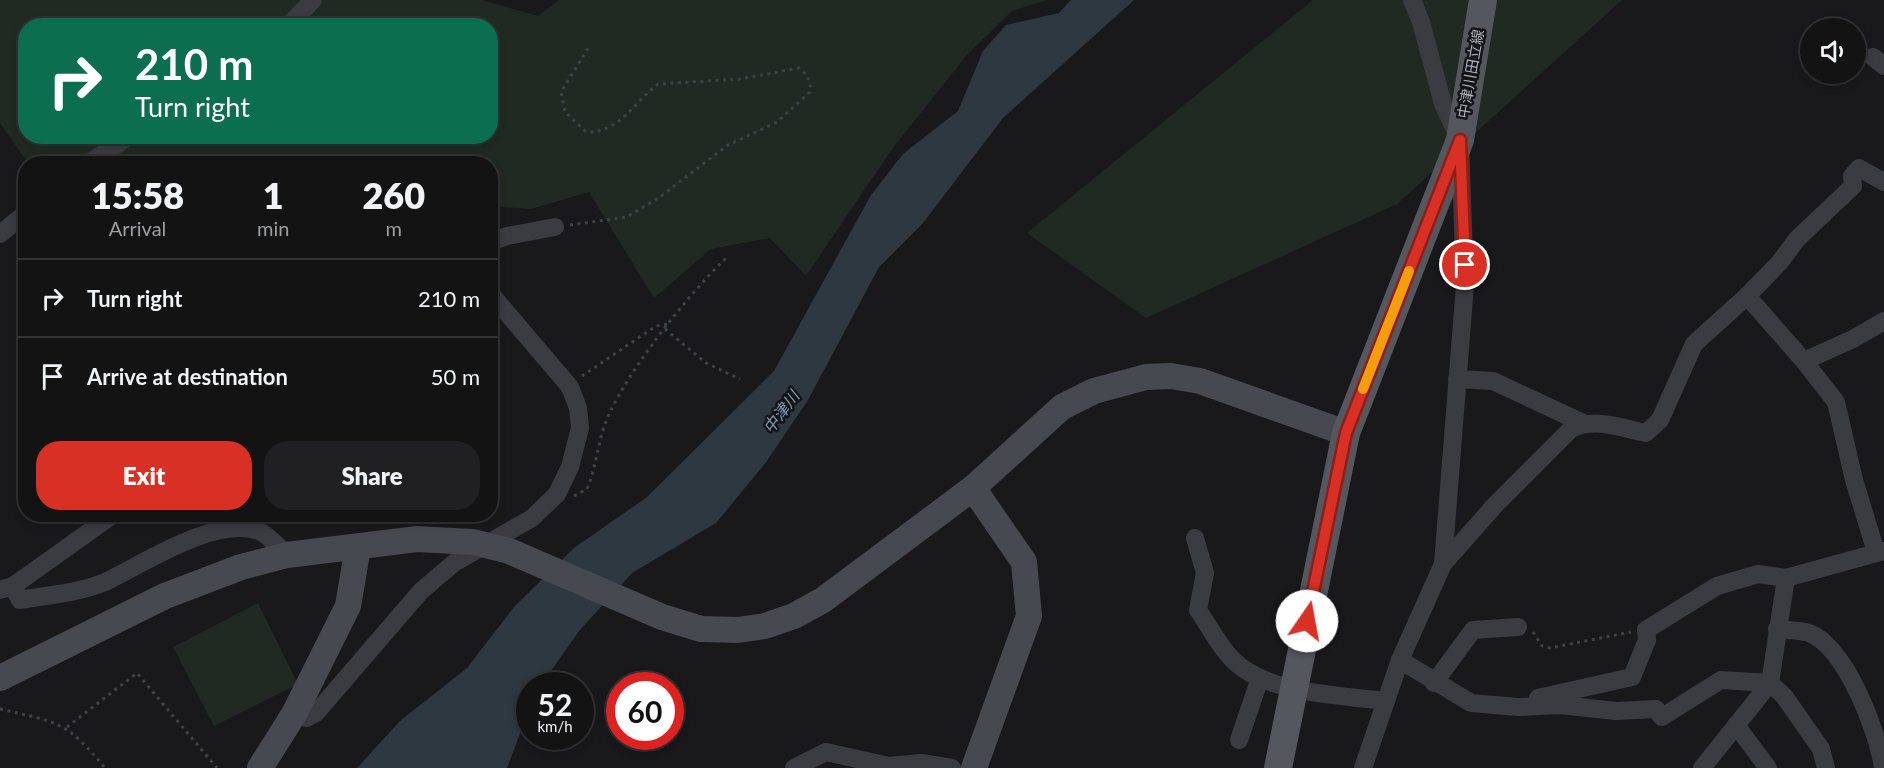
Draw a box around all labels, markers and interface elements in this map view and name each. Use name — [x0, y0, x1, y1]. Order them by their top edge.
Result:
map controls — [1800, 18, 1866, 84]
button: sound — [1800, 18, 1866, 84]
street label: 中津川田立線 — [1453, 28, 1487, 120]
text: 210 m — [135, 39, 253, 89]
icon: right — [36, 42, 114, 120]
text: Turn right — [135, 90, 250, 123]
text: 15:58 — [91, 173, 184, 217]
text: 1 — [263, 173, 284, 217]
text: 260 — [362, 173, 425, 217]
text: Arrival — [109, 216, 166, 240]
text: min — [257, 216, 289, 240]
text: m — [385, 216, 402, 240]
pin — [1439, 239, 1490, 290]
icon: arrive — [1448, 248, 1481, 281]
icon: right — [36, 282, 69, 315]
text: Turn right — [87, 285, 182, 312]
text: 210 m — [418, 285, 480, 312]
icon: arrive — [36, 360, 69, 393]
text: Arrive at destination — [87, 363, 288, 390]
text: 50 m — [431, 363, 480, 390]
water label: 中津川 — [759, 385, 804, 437]
button: Exit — [36, 441, 252, 510]
button: Share — [264, 441, 480, 510]
position arrow — [1275, 589, 1339, 653]
speed limit sign: 60 — [606, 672, 684, 750]
text: 52 — [538, 686, 572, 722]
text: km/h — [537, 717, 573, 735]

